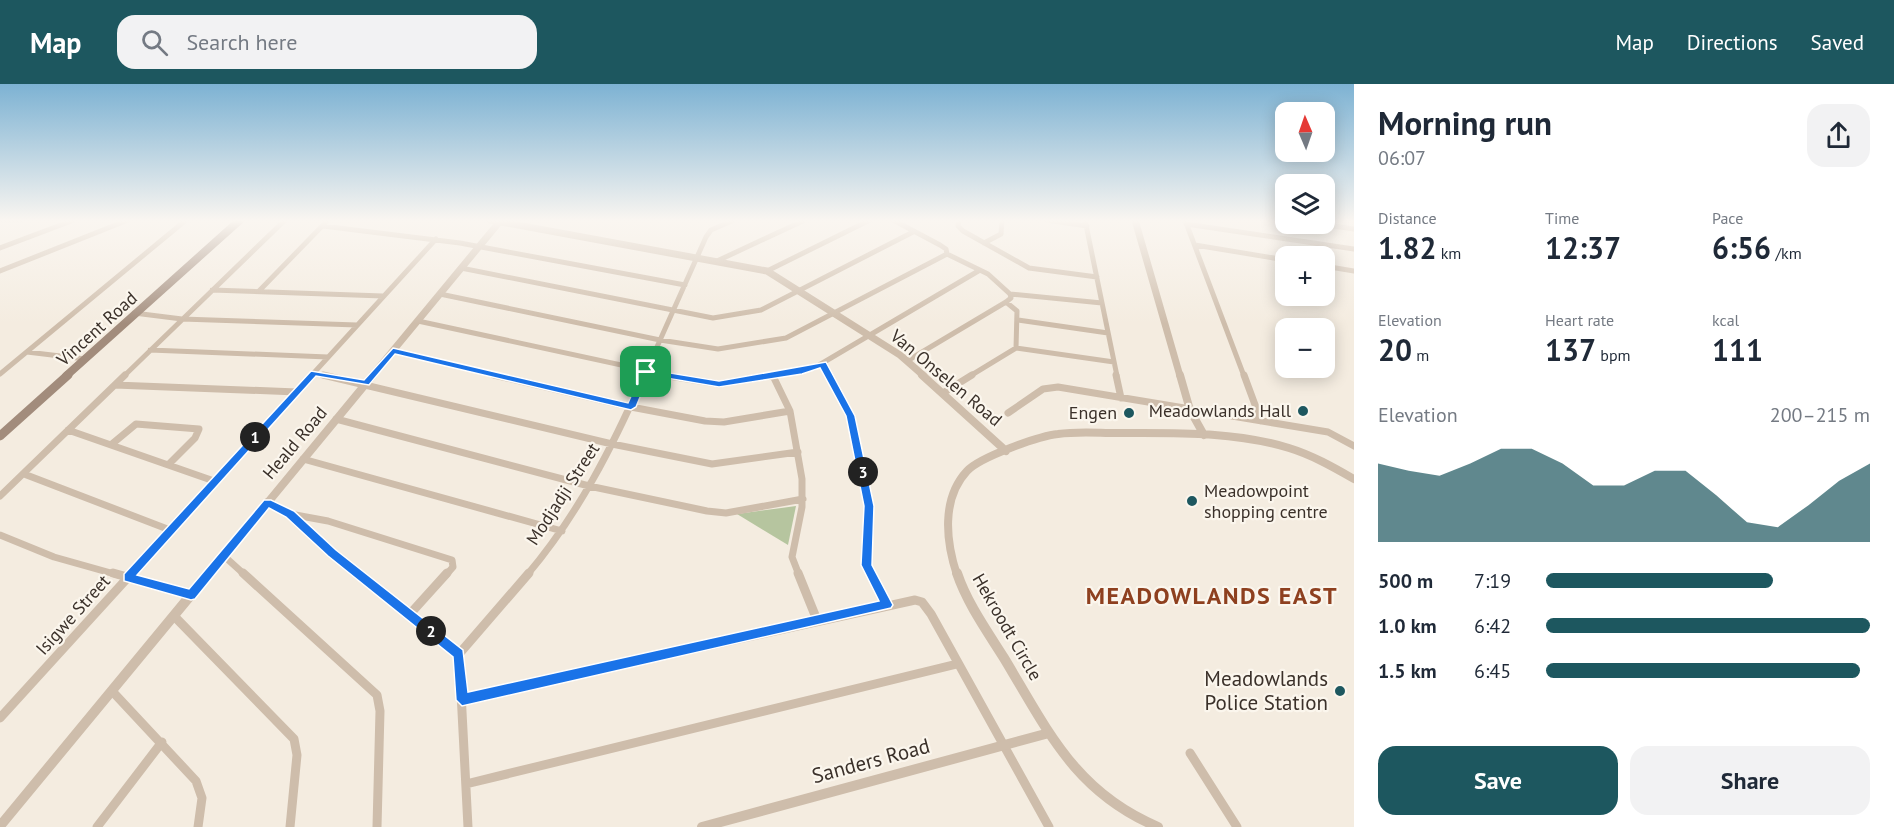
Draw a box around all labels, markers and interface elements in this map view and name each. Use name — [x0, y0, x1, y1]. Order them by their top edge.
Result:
search box — [117, 15, 537, 69]
text: Map — [30, 24, 81, 61]
icon: search — [138, 26, 171, 59]
text: Search here — [186, 28, 297, 56]
text: Map — [1615, 29, 1654, 56]
text: Directions — [1687, 29, 1778, 56]
text: Saved — [1811, 29, 1864, 56]
text: Morning run — [1378, 101, 1552, 144]
north arrow — [1275, 102, 1335, 162]
map controls — [1275, 102, 1335, 378]
button: share — [1807, 104, 1870, 167]
text: 06:07 — [1378, 145, 1426, 171]
button: layers — [1275, 174, 1335, 234]
text: Distance — [1378, 208, 1437, 228]
text: Time — [1545, 208, 1579, 228]
text: Pace — [1712, 208, 1743, 228]
text: 1.82 — [1378, 228, 1436, 267]
text: 12:37 — [1545, 228, 1621, 267]
text: 6:56 — [1712, 228, 1771, 267]
text: km — [1436, 243, 1461, 263]
text: /km — [1771, 243, 1802, 263]
button: + — [1275, 246, 1335, 306]
street label: Vincent Road — [51, 286, 142, 372]
text: Elevation — [1378, 310, 1442, 330]
text: Heart rate — [1545, 310, 1614, 330]
text: kcal — [1712, 310, 1739, 330]
button: − — [1275, 318, 1335, 378]
street label: Van Onselen Road — [885, 324, 1007, 431]
text: 20 — [1378, 330, 1412, 369]
text: 137 — [1545, 330, 1596, 369]
text: 111 — [1712, 330, 1763, 369]
text: m — [1412, 345, 1429, 365]
text: bpm — [1596, 345, 1631, 365]
pin — [620, 346, 671, 397]
icon: arrive — [629, 355, 662, 388]
place label: Meadowlands Hall — [1149, 399, 1292, 422]
place label: Engen — [1069, 401, 1117, 424]
street label: Heald Road — [258, 402, 332, 484]
text: Elevation — [1378, 402, 1458, 428]
text: 200–215 m — [1770, 402, 1870, 428]
marker: Meadowlands Hall — [1296, 404, 1310, 418]
marker: Engen — [1122, 406, 1136, 420]
pin: 1 — [240, 422, 270, 452]
text: 1 — [250, 427, 260, 447]
street label: Modjadji Street — [521, 438, 604, 549]
pin: 3 — [848, 457, 878, 487]
text: 3 — [858, 462, 868, 482]
place label: Meadowpoint shopping centre — [1204, 479, 1328, 523]
marker: Meadowpoint shopping centre — [1185, 494, 1199, 508]
text: 500 m — [1378, 568, 1433, 594]
text: 7:19 — [1474, 568, 1511, 594]
street label: Hekroodt Circle — [968, 569, 1047, 684]
street label: Isigwe Street — [31, 570, 115, 660]
district label: MEADOWLANDS EAST — [1086, 580, 1338, 611]
text: 1.0 km — [1378, 613, 1437, 639]
text: 6:42 — [1474, 613, 1511, 639]
pin: 2 — [416, 616, 446, 646]
text: 2 — [426, 621, 436, 641]
text: 1.5 km — [1378, 658, 1437, 684]
text: 6:45 — [1474, 658, 1511, 684]
place label: Meadowlands Police Station — [1204, 665, 1328, 716]
marker: Meadowlands Police Station — [1333, 684, 1347, 698]
street label: Sanders Road — [809, 732, 933, 789]
button: Save — [1378, 746, 1618, 815]
button: Share — [1630, 746, 1870, 815]

